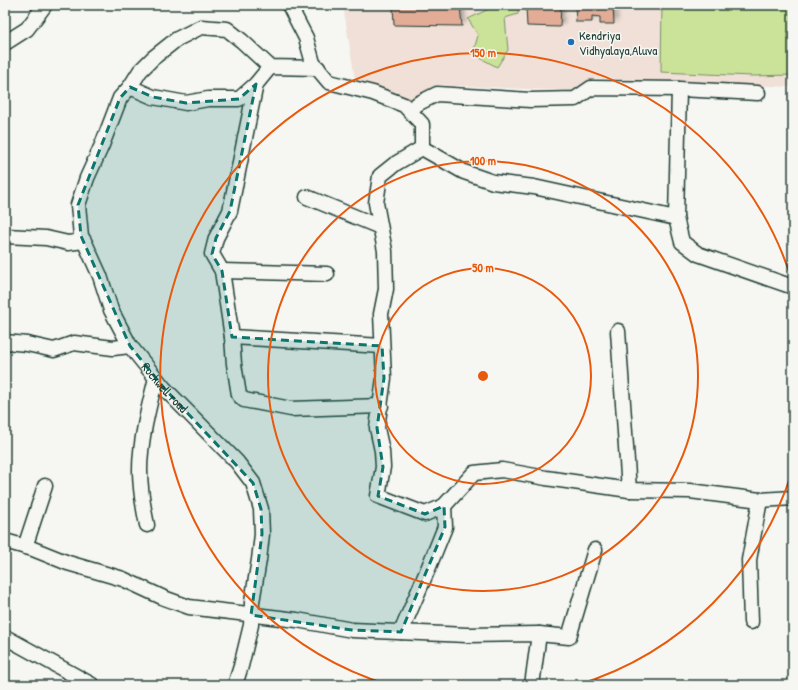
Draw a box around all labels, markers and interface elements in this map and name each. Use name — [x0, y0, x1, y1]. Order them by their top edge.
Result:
place label: Kendriya Vidhyalaya,Aluva — [579, 26, 657, 59]
marker: Kendriya Vidhyalaya,Aluva — [566, 37, 576, 47]
text: 150 m — [470, 44, 496, 61]
text: 100 m — [470, 152, 496, 169]
text: 50 m — [472, 259, 494, 276]
street label: Rockwell road — [138, 358, 192, 416]
centre of rings — [476, 369, 490, 383]

